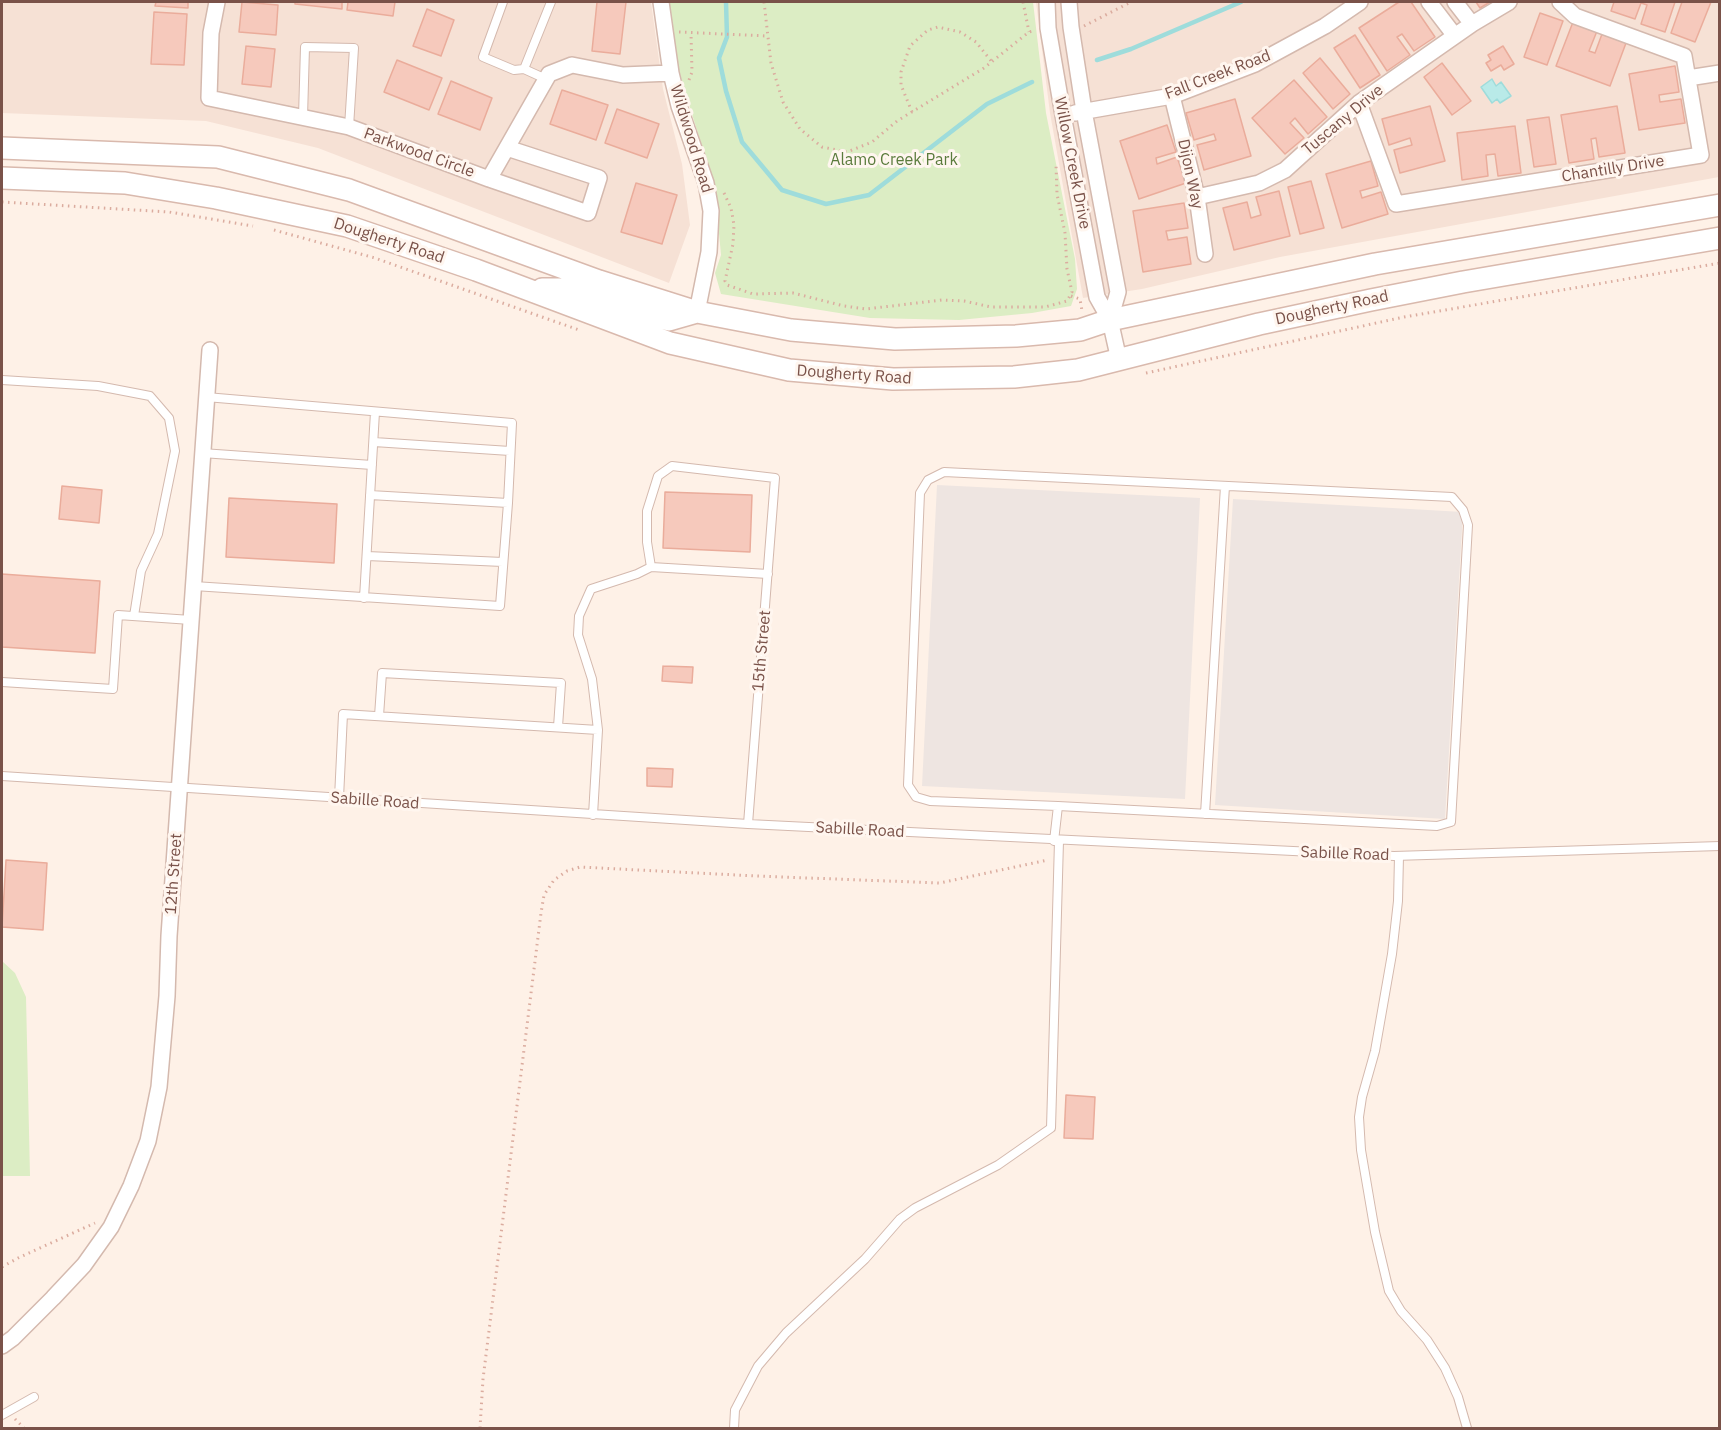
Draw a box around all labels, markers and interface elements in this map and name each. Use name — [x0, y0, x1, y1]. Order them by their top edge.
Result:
street label: Fall Creek Road — [1162, 46, 1274, 104]
street label: Tuscany Drive — [1299, 81, 1387, 159]
street label: Wildwood Road — [665, 83, 717, 195]
street label: Willow Creek Drive — [1050, 95, 1094, 231]
street label: Parkwood Circle — [361, 124, 477, 182]
street label: Dijon Way — [1173, 137, 1207, 211]
park label: Alamo Creek Park — [830, 150, 958, 170]
street label: Chantilly Drive — [1560, 151, 1666, 187]
street label: Dougherty Road — [331, 214, 447, 268]
street label: Dougherty Road — [1274, 287, 1390, 329]
street label: Dougherty Road — [796, 361, 912, 389]
street label: 15th Street — [749, 610, 775, 692]
street label: Sabille Road — [330, 788, 420, 814]
street label: Sabille Road — [815, 818, 905, 842]
street label: 12th Street — [162, 833, 186, 915]
street label: Sabille Road — [1300, 843, 1390, 865]

